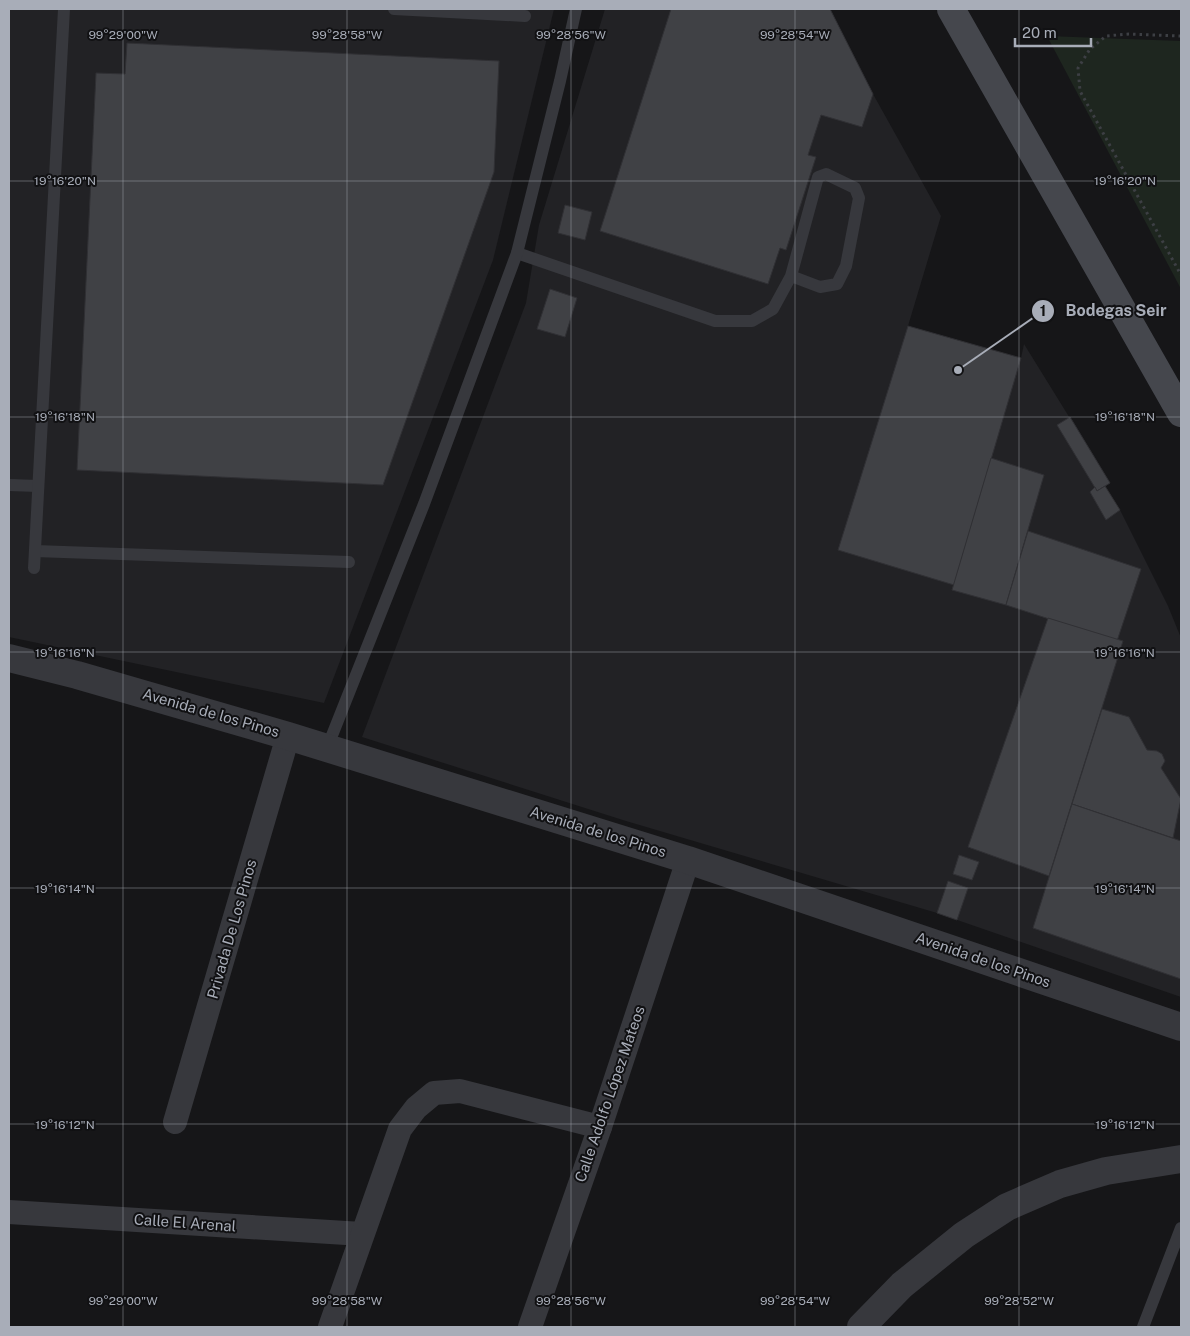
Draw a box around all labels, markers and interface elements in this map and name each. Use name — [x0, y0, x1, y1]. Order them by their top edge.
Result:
scale bar — [1015, 15, 1091, 47]
text: 20 m — [1022, 24, 1057, 41]
text: 99°29'00"W — [88, 28, 158, 42]
text: 99°28'58"W — [312, 28, 383, 42]
text: 99°28'56"W — [536, 28, 607, 42]
text: 99°28'54"W — [760, 28, 831, 42]
text: 19°16'20"N — [34, 174, 96, 188]
text: 19°16'20"N — [1094, 174, 1156, 188]
callout: Bodegas Seir — [1030, 295, 1176, 326]
text: Bodegas Seir — [1066, 301, 1167, 320]
text: 1 — [1040, 302, 1046, 319]
text: 19°16'18"N — [35, 410, 95, 424]
text: 19°16'18"N — [1095, 410, 1155, 424]
text: 19°16'16"N — [35, 646, 95, 660]
text: 19°16'16"N — [1095, 646, 1155, 660]
street label: Avenida de los Pinos — [141, 685, 282, 740]
street label: Avenida de los Pinos — [528, 803, 668, 860]
street label: Privada De Los Pinos — [203, 857, 260, 1000]
text: 19°16'14"N — [35, 882, 95, 896]
text: 19°16'14"N — [1095, 882, 1155, 896]
street label: Avenida de los Pinos — [913, 928, 1053, 991]
street label: Calle Adolfo López Mateos — [571, 1003, 648, 1184]
text: 19°16'12"N — [35, 1118, 95, 1132]
text: 19°16'12"N — [1095, 1118, 1155, 1132]
street label: Calle El Arenal — [133, 1210, 237, 1235]
text: 99°29'00"W — [88, 1294, 158, 1308]
text: 99°28'58"W — [312, 1294, 383, 1308]
text: 99°28'56"W — [536, 1294, 607, 1308]
text: 99°28'54"W — [760, 1294, 831, 1308]
text: 99°28'52"W — [984, 1294, 1054, 1308]

